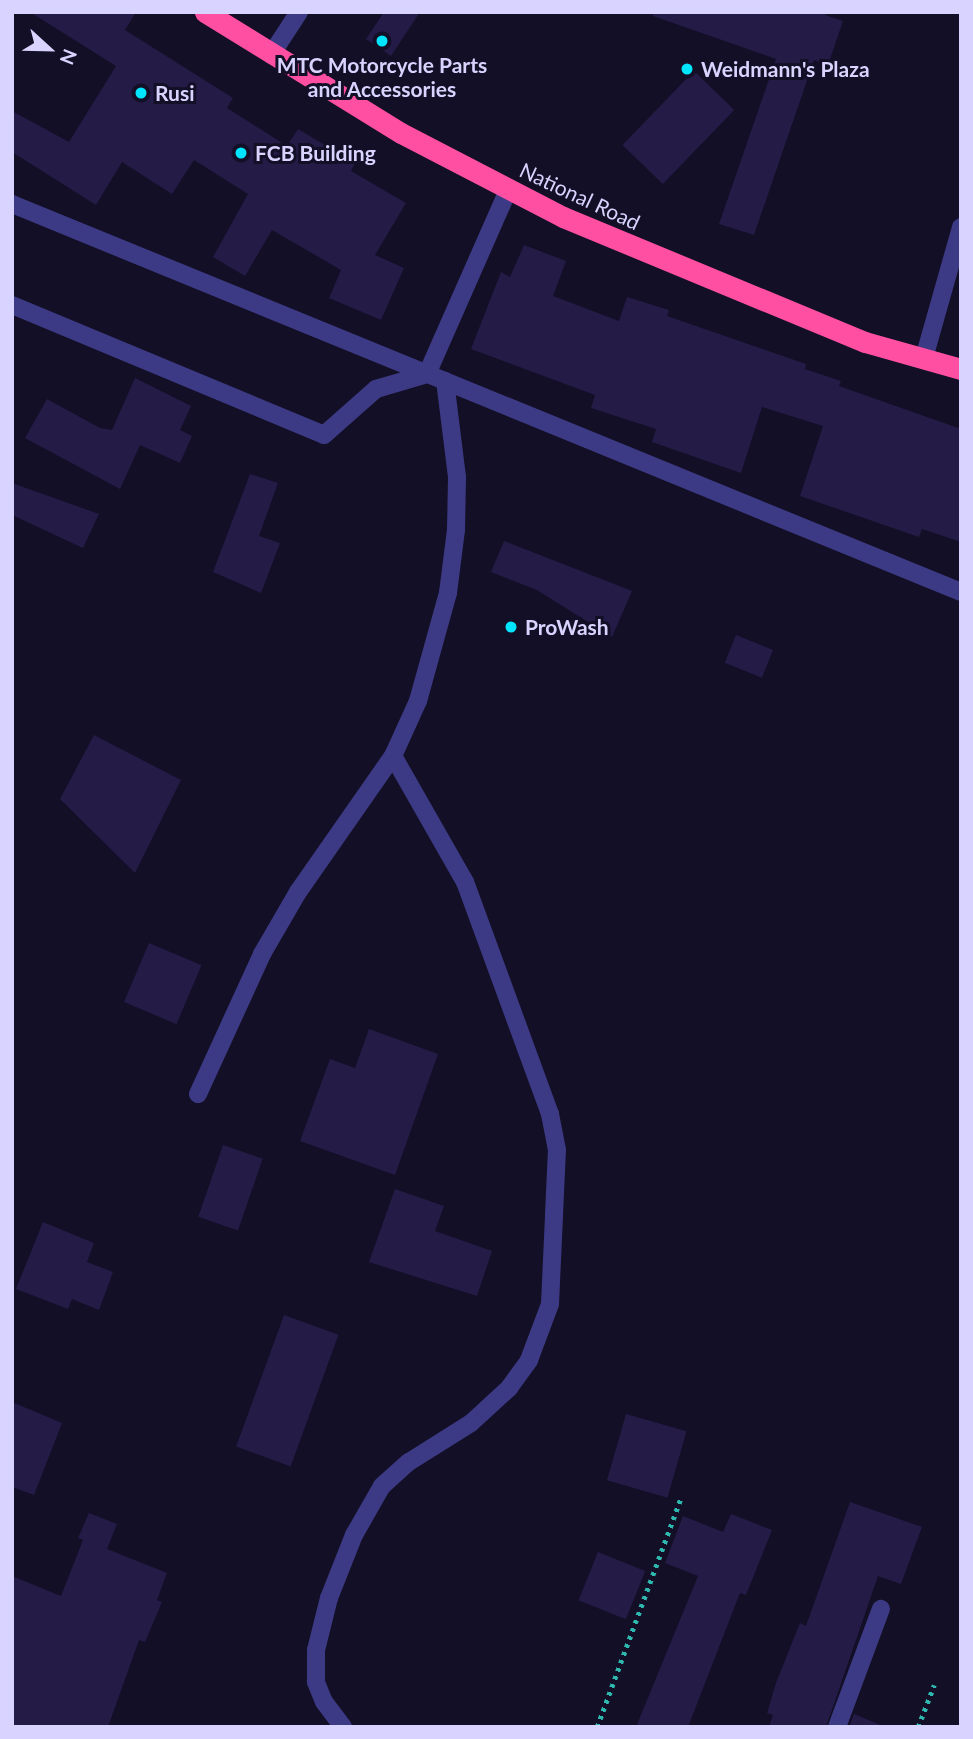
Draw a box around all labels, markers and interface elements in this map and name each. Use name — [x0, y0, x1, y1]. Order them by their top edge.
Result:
north arrow — [14, 14, 84, 84]
marker: MTC Motorcycle Parts and Accessories — [374, 33, 390, 49]
text: N — [56, 46, 82, 68]
place label: MTC Motorcycle Parts and Accessories — [277, 52, 487, 102]
place label: Weidmann's Plaza — [701, 56, 870, 82]
marker: Weidmann's Plaza — [679, 61, 695, 77]
place label: Rusi — [155, 80, 194, 106]
marker: Rusi — [133, 85, 149, 101]
place label: FCB Building — [255, 140, 376, 166]
marker: FCB Building — [233, 145, 249, 161]
street label: National Road — [516, 157, 644, 235]
place label: ProWash — [525, 614, 609, 640]
marker: ProWash — [503, 619, 519, 635]

